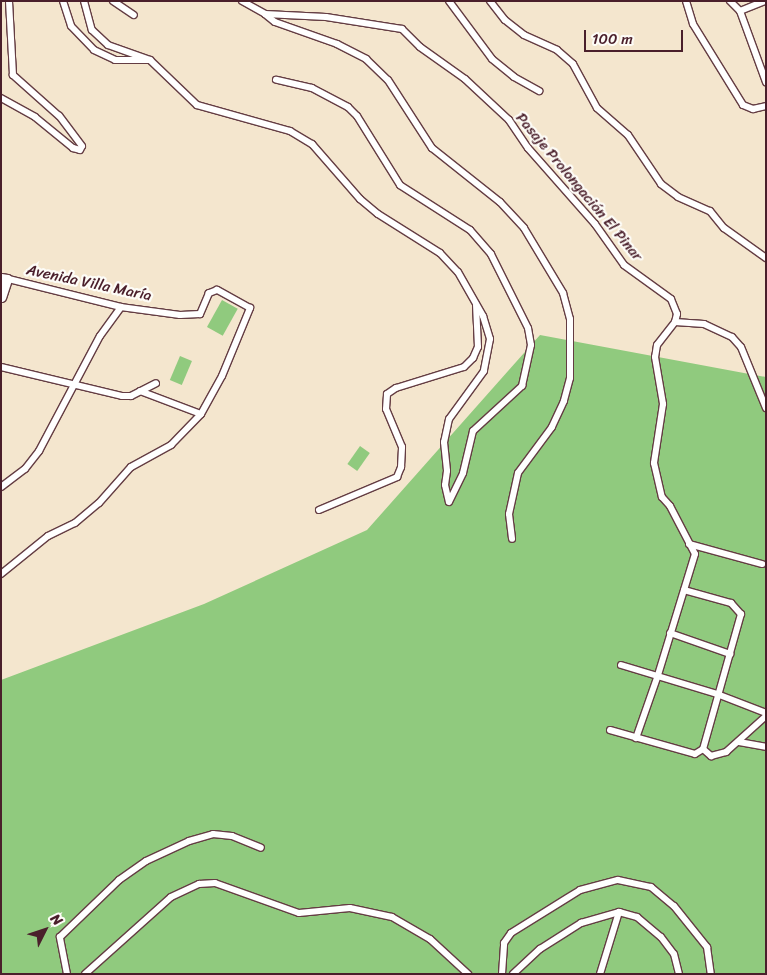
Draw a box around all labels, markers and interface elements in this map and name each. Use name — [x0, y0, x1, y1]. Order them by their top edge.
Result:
scale bar — [587, 20, 686, 52]
text: 100 m — [592, 26, 633, 52]
street label: Pasaje Prolongación El Pinar — [512, 109, 646, 265]
street label: Avenida Villa María — [25, 261, 153, 305]
north arrow — [20, 905, 70, 955]
text: N — [44, 908, 69, 932]

